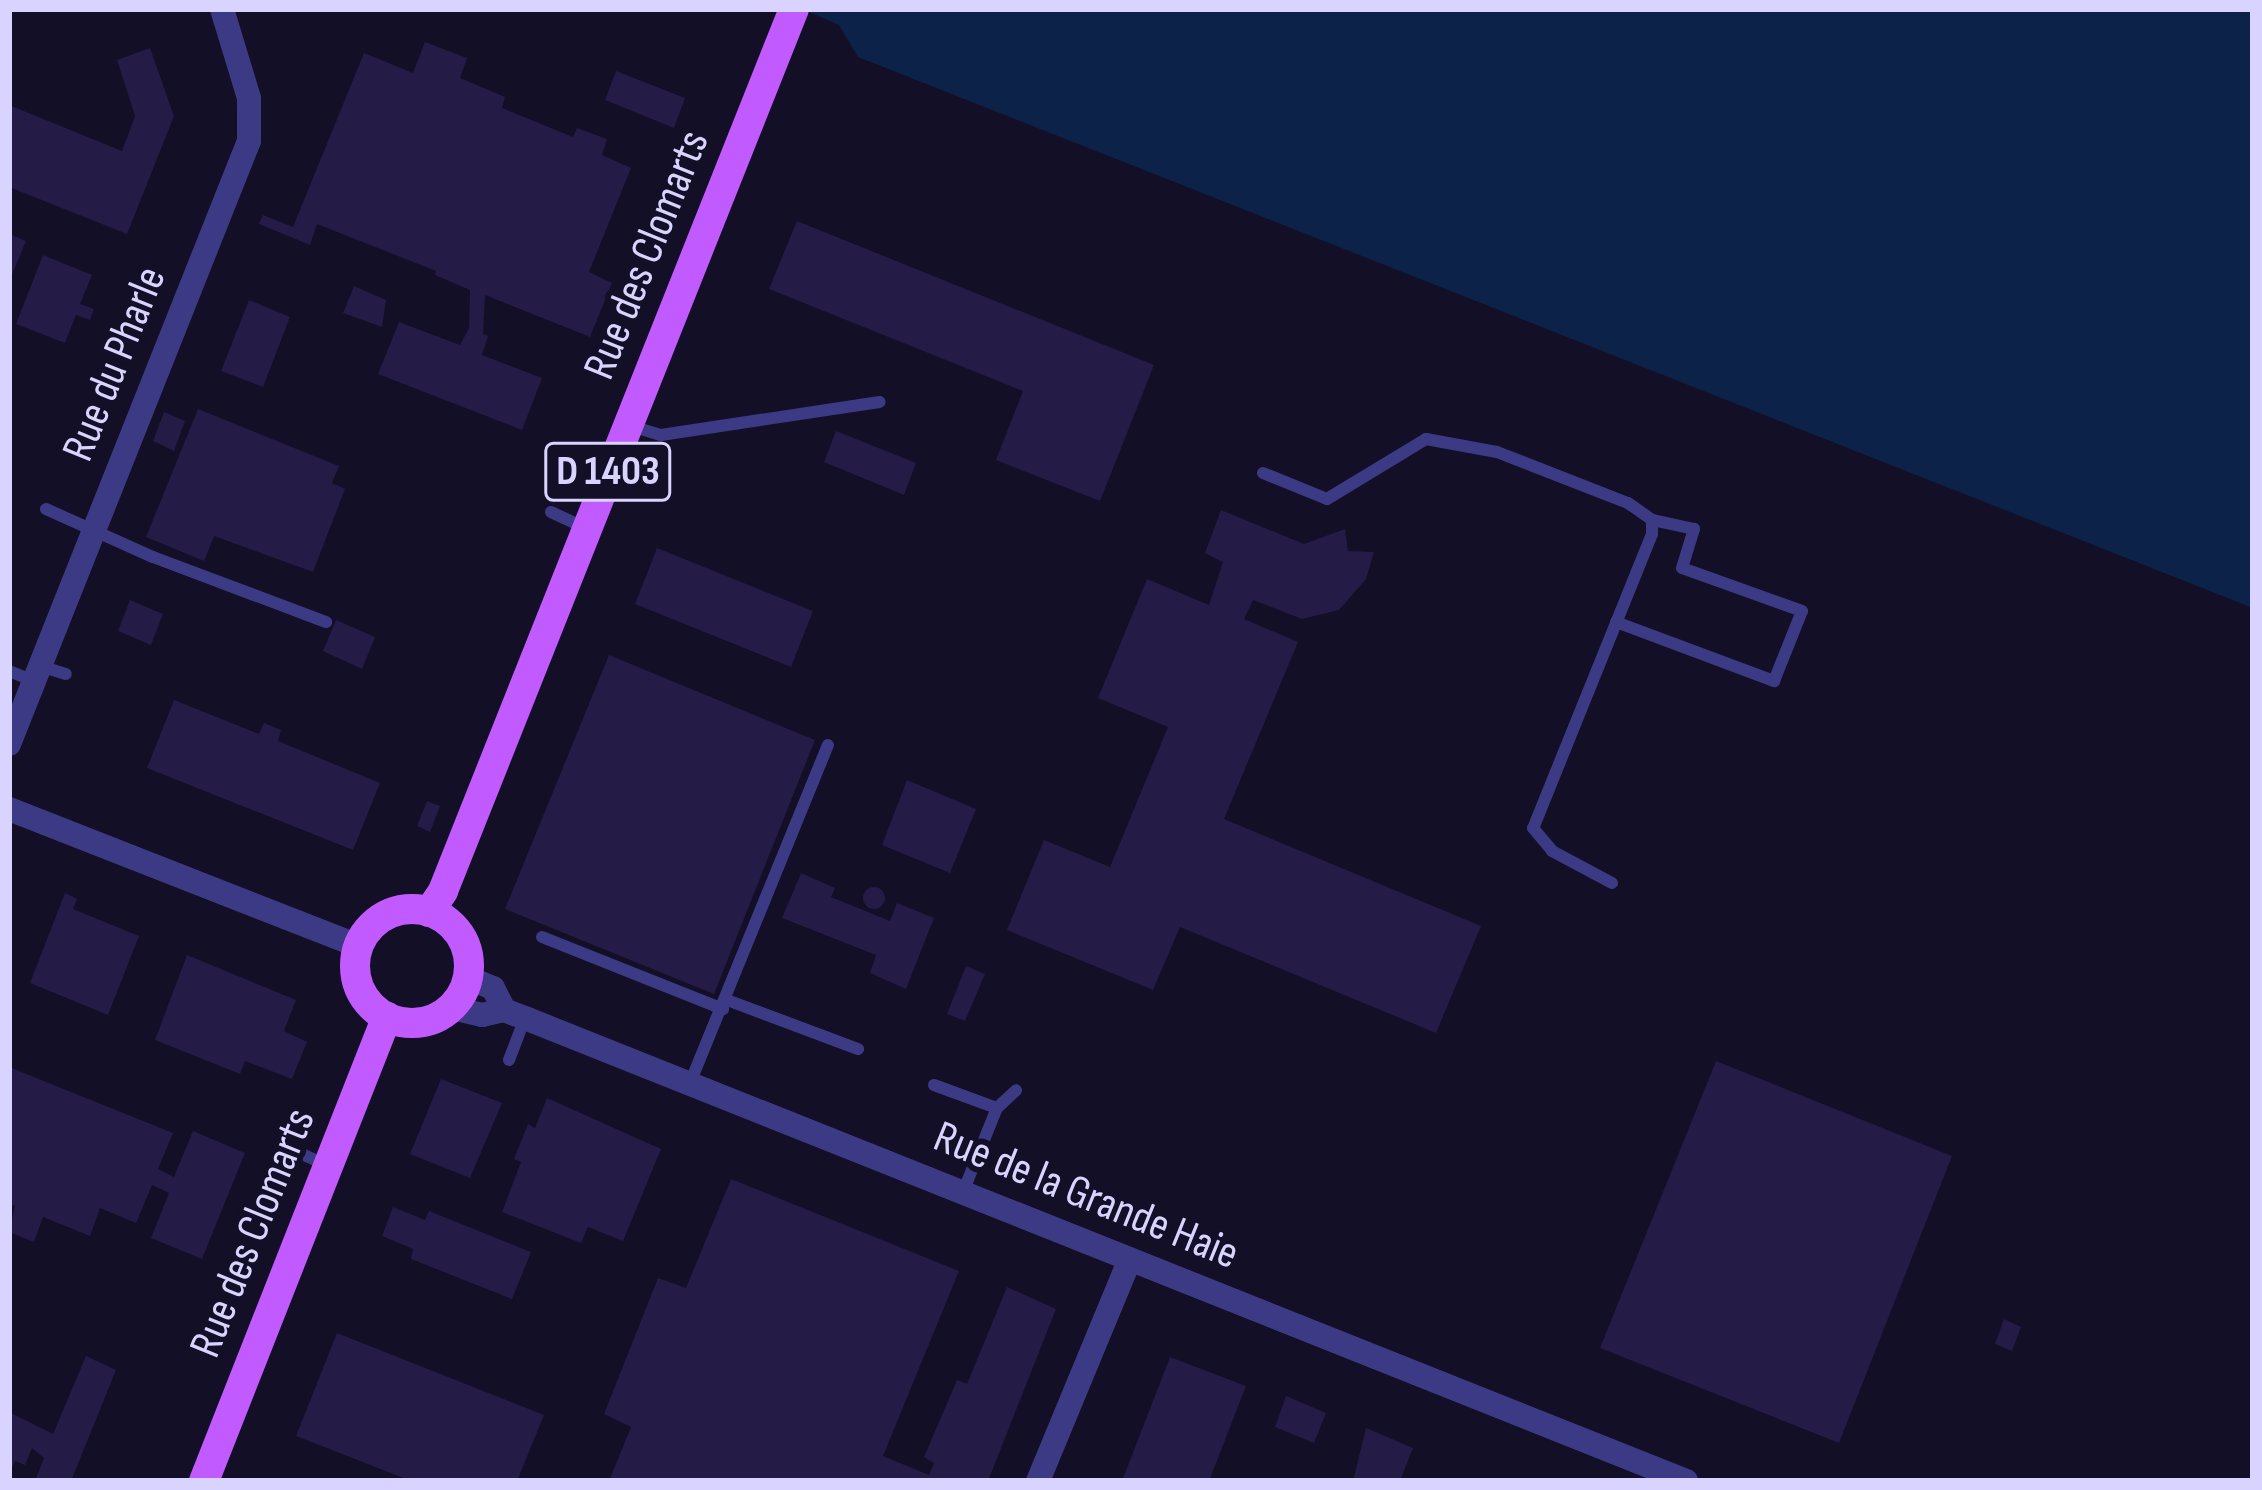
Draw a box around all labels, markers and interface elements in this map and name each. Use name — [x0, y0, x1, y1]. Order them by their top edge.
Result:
street label: Rue des Clomarts — [573, 123, 721, 387]
street label: Rue du Pharle — [52, 259, 178, 469]
road number: D 1403 — [542, 436, 674, 508]
street label: Rue des Clomarts — [179, 1101, 327, 1365]
street label: Rue de la Grande Haie — [926, 1110, 1246, 1282]

